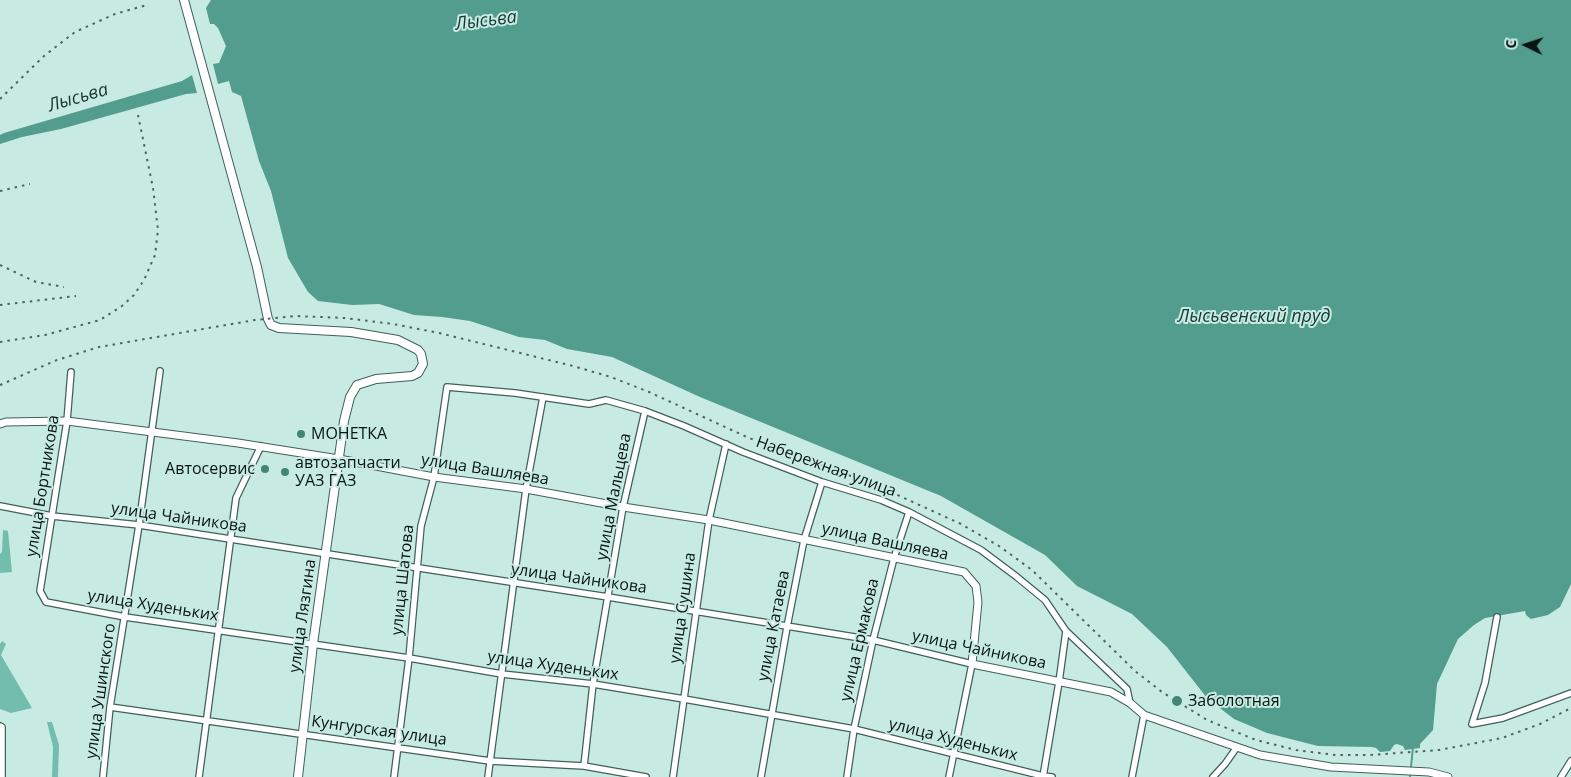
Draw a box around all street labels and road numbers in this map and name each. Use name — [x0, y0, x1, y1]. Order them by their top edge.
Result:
street label: улица Бортникова — [22, 414, 64, 558]
street label: улица Мальцева — [592, 432, 636, 562]
street label: Набережная улица — [753, 433, 899, 501]
street label: улица Вашляева — [420, 450, 550, 490]
street label: улица Чайникова — [110, 499, 248, 537]
street label: улица Вашляева — [820, 519, 950, 565]
street label: улица Шатова — [388, 524, 418, 636]
street label: улица Сушина — [666, 551, 700, 665]
street label: улица Лязгина — [286, 558, 320, 674]
street label: улица Чайникова — [510, 560, 648, 598]
street label: улица Катаева — [754, 569, 794, 683]
street label: улица Ермакова — [837, 577, 883, 703]
street label: улица Худеньких — [86, 586, 220, 626]
street label: улица Ушинского — [82, 622, 120, 760]
street label: улица Чайникова — [910, 626, 1048, 674]
street label: улица Худеньких — [486, 647, 620, 685]
street label: Кунгурская улица — [310, 712, 448, 750]
street label: улица Худеньких — [887, 715, 1019, 765]

